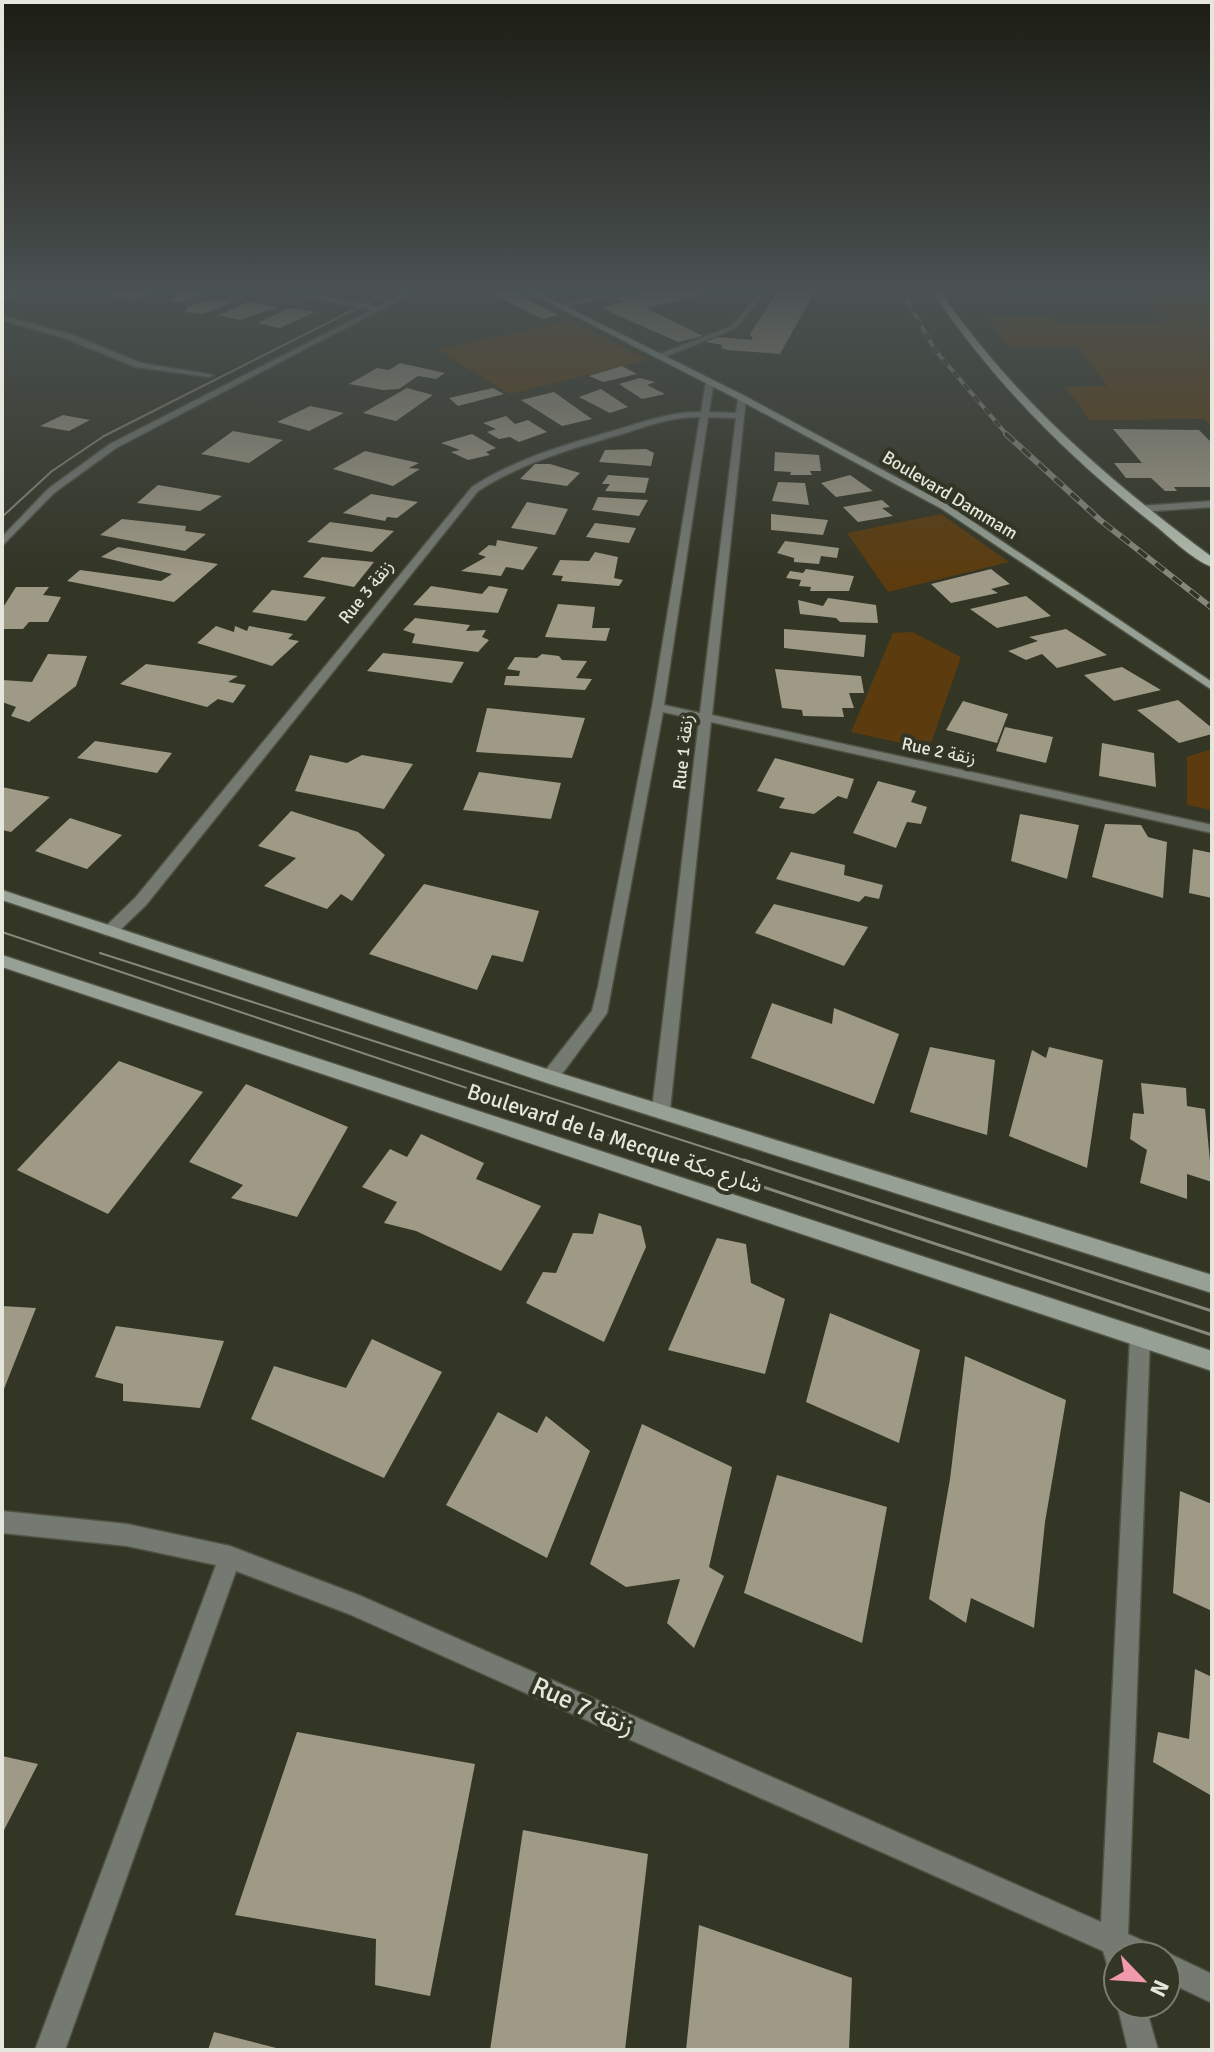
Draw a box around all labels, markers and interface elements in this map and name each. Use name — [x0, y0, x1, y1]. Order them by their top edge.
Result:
street label: Boulevard Dammam — [878, 446, 1022, 544]
street label: Rue 3 زنقة — [334, 556, 398, 628]
street label: Rue 1 زنقة — [668, 713, 698, 791]
street label: Rue 2 زنقة — [900, 732, 978, 770]
street label: Boulevard de la Mecque شارع مكة — [463, 1077, 766, 1201]
street label: Rue 7 زنقة — [527, 1670, 639, 1744]
north arrow — [1102, 1940, 1182, 2020]
text: N — [1144, 1976, 1175, 2001]

